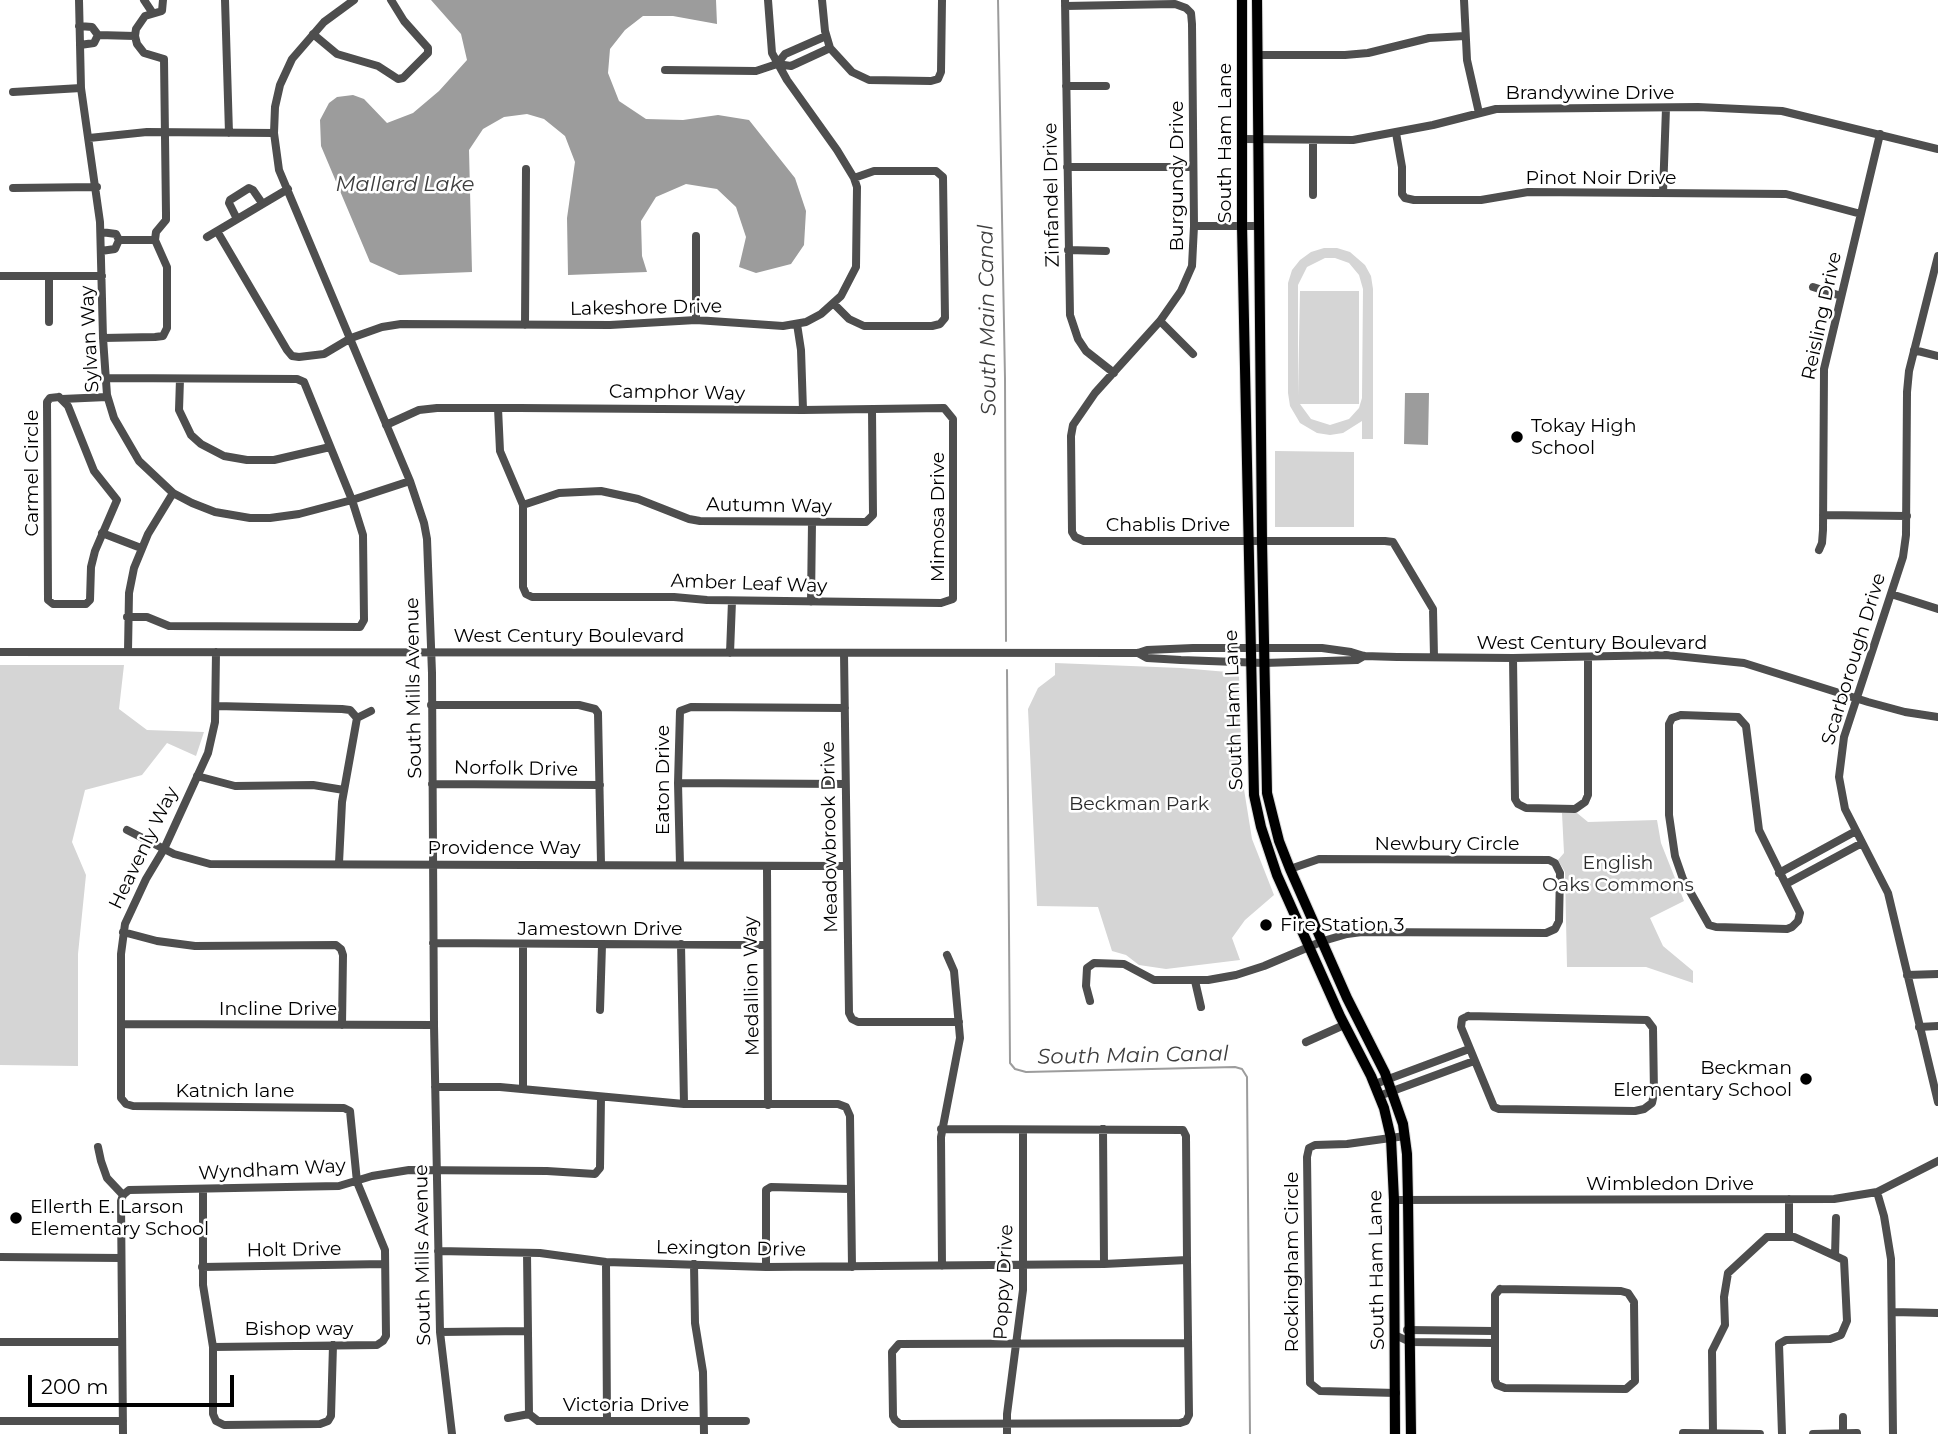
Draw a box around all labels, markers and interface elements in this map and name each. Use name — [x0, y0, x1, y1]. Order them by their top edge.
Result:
street label: South Ham Lane — [1214, 63, 1236, 223]
street label: Brandywine Drive — [1505, 82, 1675, 104]
street label: Burgundy Drive — [1166, 101, 1188, 251]
street label: Zinfandel Drive — [1039, 122, 1065, 268]
street label: Pinot Noir Drive — [1525, 167, 1677, 189]
water label: Mallard Lake — [336, 172, 474, 198]
water label: South Main Canal — [974, 224, 1002, 416]
street label: Reisling Drive — [1797, 250, 1847, 382]
street label: Sylvan Way — [76, 285, 104, 393]
street label: Lakeshore Drive — [570, 295, 722, 321]
street label: Camphor Way — [609, 380, 745, 406]
street label: Carmel Circle — [21, 410, 43, 536]
place label: Tokay High School — [1531, 415, 1636, 459]
marker: Tokay High School — [1509, 429, 1525, 445]
street label: Mimosa Drive — [927, 452, 949, 582]
street label: Autumn Way — [706, 494, 832, 518]
street label: Chablis Drive — [1106, 514, 1230, 536]
street label: Amber Leaf Way — [670, 570, 828, 598]
street label: Scarborough Drive — [1817, 570, 1891, 748]
street label: South Mills Avenue — [401, 597, 427, 779]
street label: West Century Boulevard — [454, 625, 684, 647]
street label: South Ham Lane — [1220, 629, 1248, 791]
street label: West Century Boulevard — [1477, 632, 1707, 654]
street label: Eaton Drive — [652, 725, 674, 835]
street label: Meadowbrook Drive — [817, 741, 843, 933]
street label: Norfolk Drive — [454, 757, 578, 781]
street label: Heavenly Way — [104, 783, 184, 913]
park label: Beckman Park — [1069, 793, 1209, 815]
street label: Newbury Circle — [1375, 833, 1519, 855]
street label: Providence Way — [427, 837, 581, 859]
park label: English Oaks Commons — [1542, 852, 1694, 896]
place label: Fire Station 3 — [1280, 914, 1404, 936]
street label: Medallion Way — [739, 916, 765, 1056]
marker: Fire Station 3 — [1258, 917, 1274, 933]
street label: Jamestown Drive — [518, 918, 682, 940]
street label: Incline Drive — [219, 998, 337, 1020]
water label: South Main Canal — [1037, 1042, 1229, 1070]
place label: Beckman Elementary School — [1613, 1057, 1792, 1101]
marker: Beckman Elementary School — [1798, 1071, 1814, 1087]
street label: Katnich lane — [175, 1080, 295, 1102]
street label: Wyndham Way — [198, 1155, 346, 1185]
street label: South Mills Avenue — [410, 1164, 436, 1346]
street label: Rockingham Circle — [1281, 1172, 1303, 1352]
street label: Wimbledon Drive — [1586, 1173, 1754, 1195]
street label: South Ham Lane — [1364, 1190, 1390, 1350]
place label: Ellerth E. Larson Elementary School — [30, 1196, 209, 1240]
marker: Ellerth E. Larson Elementary School — [8, 1210, 24, 1226]
street label: Poppy Drive — [990, 1224, 1018, 1340]
street label: Lexington Drive — [656, 1236, 806, 1262]
street label: Holt Drive — [246, 1238, 342, 1262]
street label: Bishop way — [245, 1318, 353, 1340]
scale bar — [32, 1360, 238, 1404]
text: 200 m — [41, 1374, 108, 1399]
street label: Victoria Drive — [563, 1394, 689, 1416]

